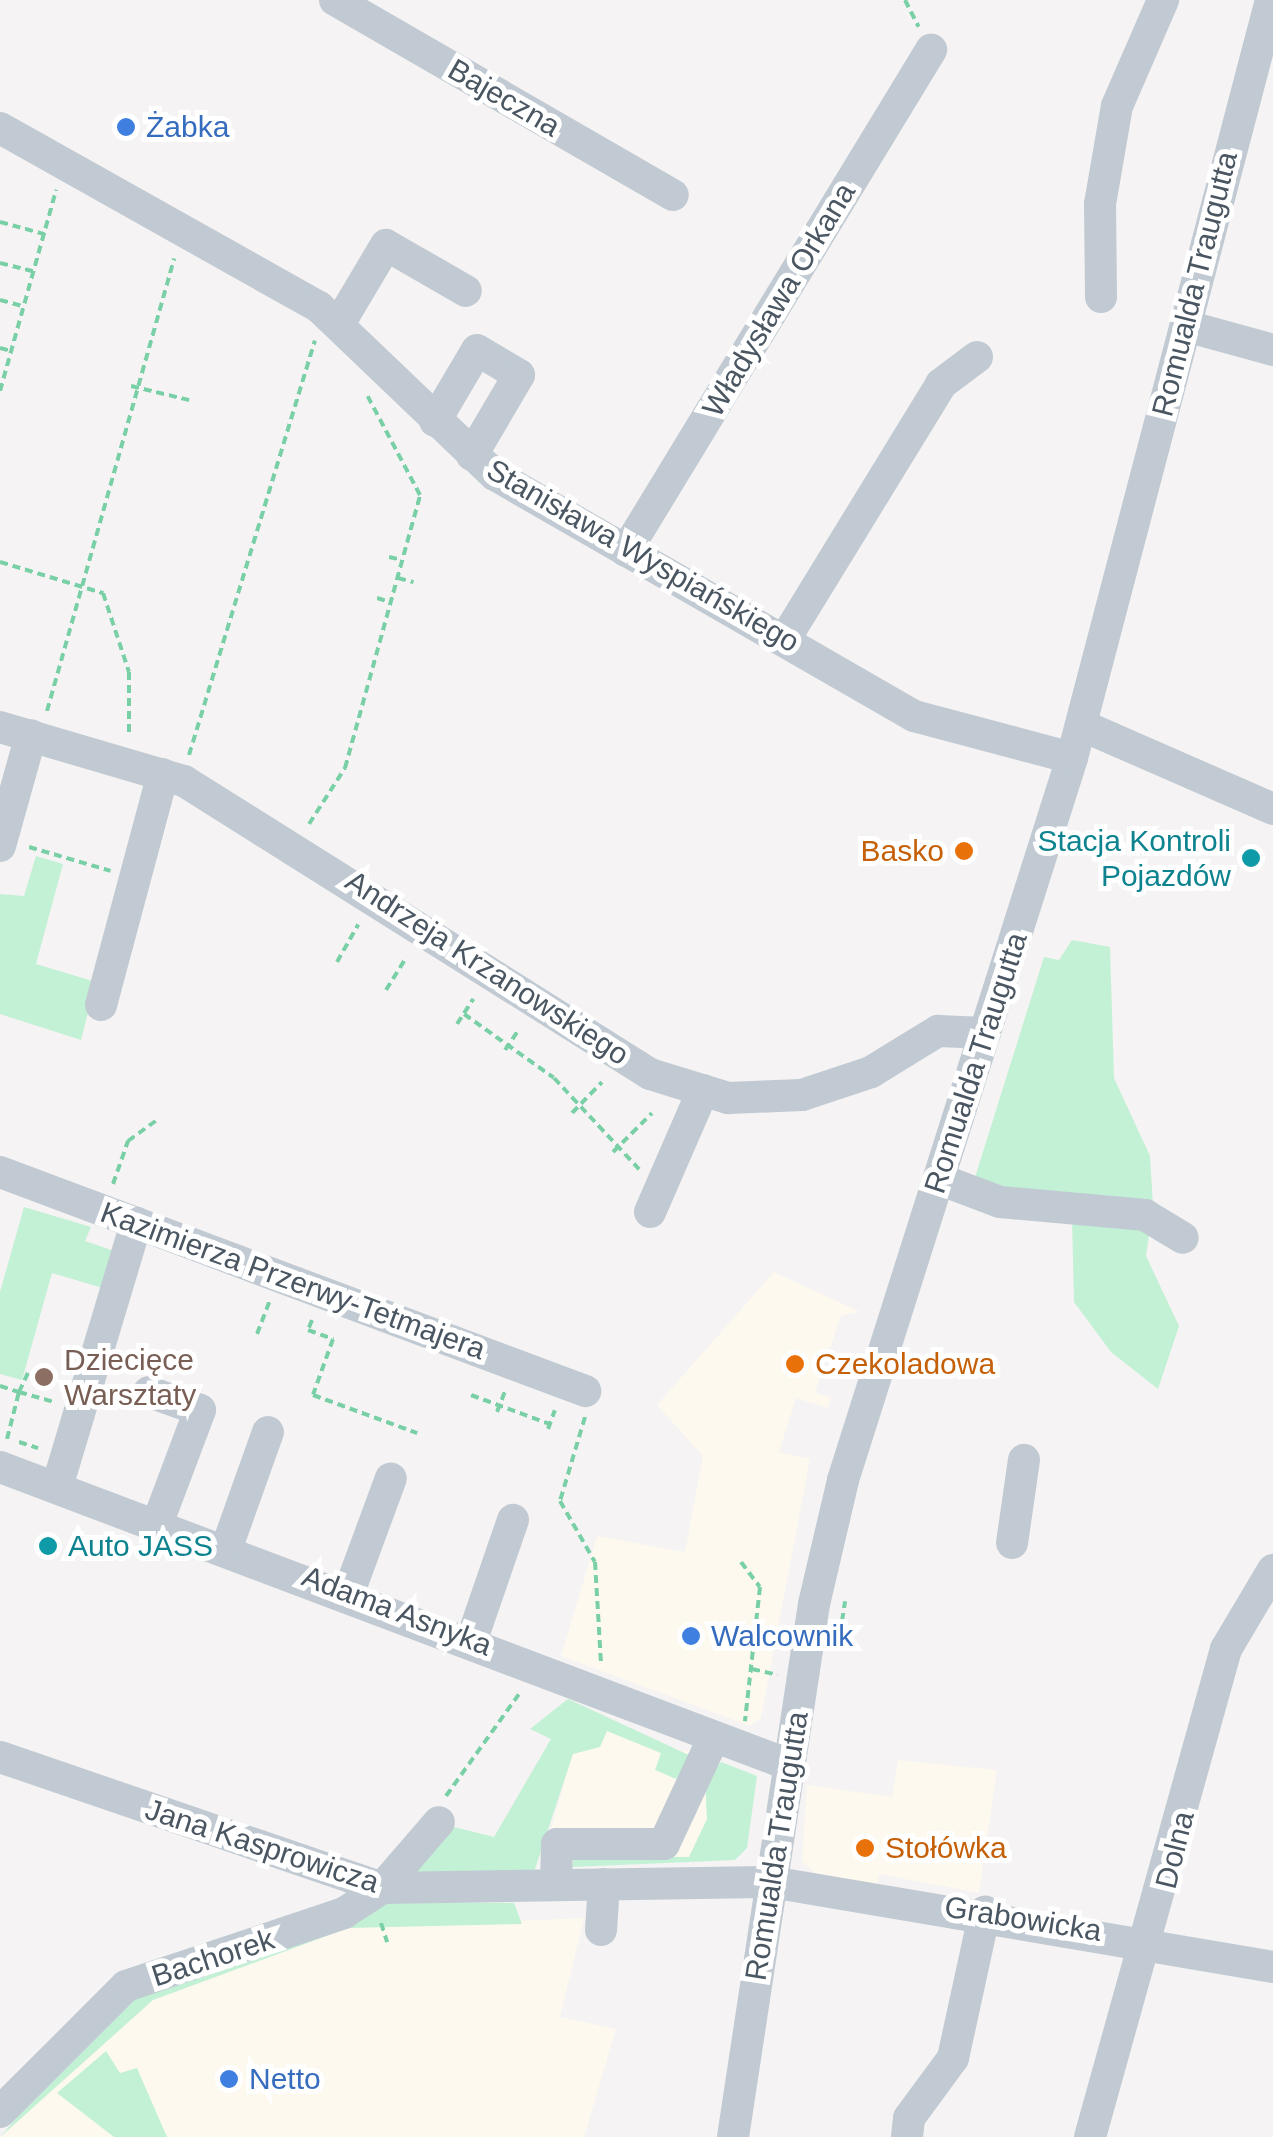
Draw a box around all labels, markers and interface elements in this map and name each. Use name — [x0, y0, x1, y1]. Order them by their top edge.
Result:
street label: Bajeczna — [442, 52, 566, 144]
place label: Żabka — [146, 109, 229, 145]
marker: Żabka — [115, 116, 137, 138]
street label: Romualda Traugutta — [1145, 148, 1245, 420]
street label: Władysława Orkana — [695, 176, 863, 424]
street label: Stanisława Wyspiańskiego — [480, 452, 806, 660]
place label: Stacja Kontroli Pojazdów — [1038, 823, 1231, 894]
place label: Basko — [861, 833, 944, 869]
marker: Basko — [953, 840, 975, 862]
marker: Stacja Kontroli Pojazdów — [1240, 847, 1262, 869]
street label: Andrzeja Krzanowskiego — [339, 863, 635, 1073]
street label: Romualda Traugutta — [917, 928, 1035, 1198]
street label: Kazimierza Przerwy-Tetmajera — [96, 1195, 490, 1367]
place label: Dziecięce Warsztaty — [64, 1342, 196, 1412]
place label: Czekoladowa — [815, 1346, 995, 1382]
marker: Czekoladowa — [784, 1353, 806, 1375]
marker: Dziecięce Warsztaty — [33, 1366, 55, 1388]
place label: Auto JASS — [68, 1528, 213, 1564]
marker: Auto JASS — [37, 1535, 59, 1557]
street label: Adama Asnyka — [296, 1558, 498, 1664]
place label: Walcownik — [711, 1618, 853, 1654]
marker: Walcownik — [680, 1625, 702, 1647]
street label: Romualda Traugutta — [738, 1709, 816, 1983]
street label: Jana Kasprowicza — [141, 1791, 383, 1901]
street label: Dolna — [1148, 1808, 1202, 1892]
place label: Stołówka — [885, 1830, 1007, 1866]
marker: Stołówka — [854, 1837, 876, 1859]
street label: Grabowicka — [942, 1889, 1104, 1949]
street label: Bachorek — [147, 1921, 279, 1995]
place label: Netto — [249, 2061, 321, 2097]
marker: Netto — [218, 2068, 240, 2090]

